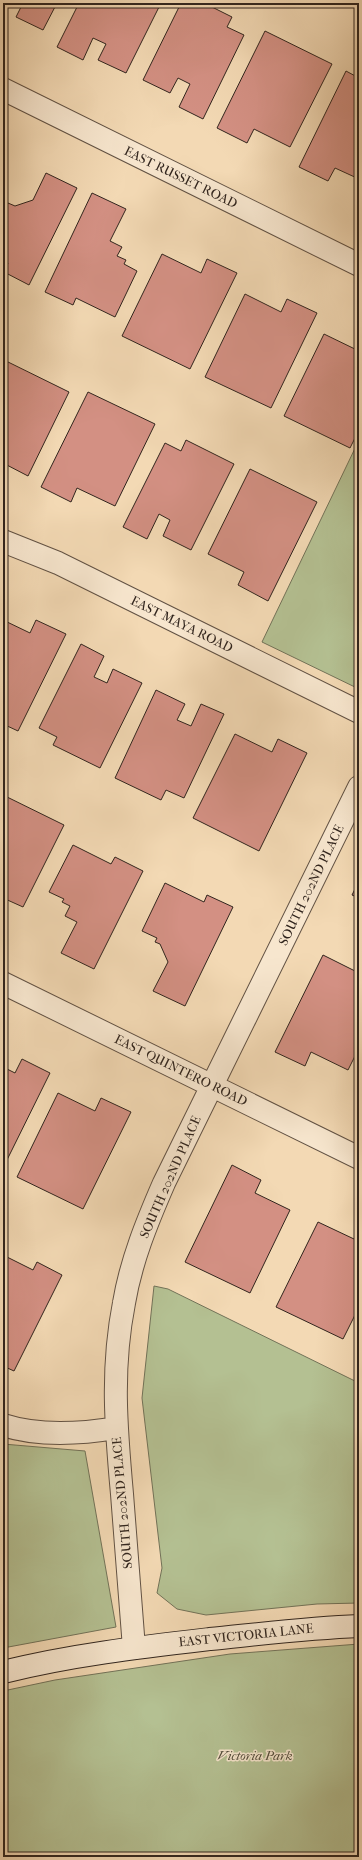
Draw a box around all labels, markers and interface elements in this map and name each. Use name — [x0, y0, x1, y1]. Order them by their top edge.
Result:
street label: EAST RUSSET ROAD — [122, 143, 240, 211]
street label: EAST MAYA ROAD — [128, 593, 236, 655]
street label: SOUTH 202ND PLACE — [275, 822, 347, 948]
street label: EAST QUINTERO ROAD — [112, 1031, 250, 1109]
street label: SOUTH 202ND PLACE — [136, 1113, 204, 1241]
street label: SOUTH 202ND PLACE — [109, 1436, 135, 1570]
street label: EAST VICTORIA LANE — [178, 1620, 314, 1650]
park label: Victoria Park — [217, 1748, 293, 1763]

